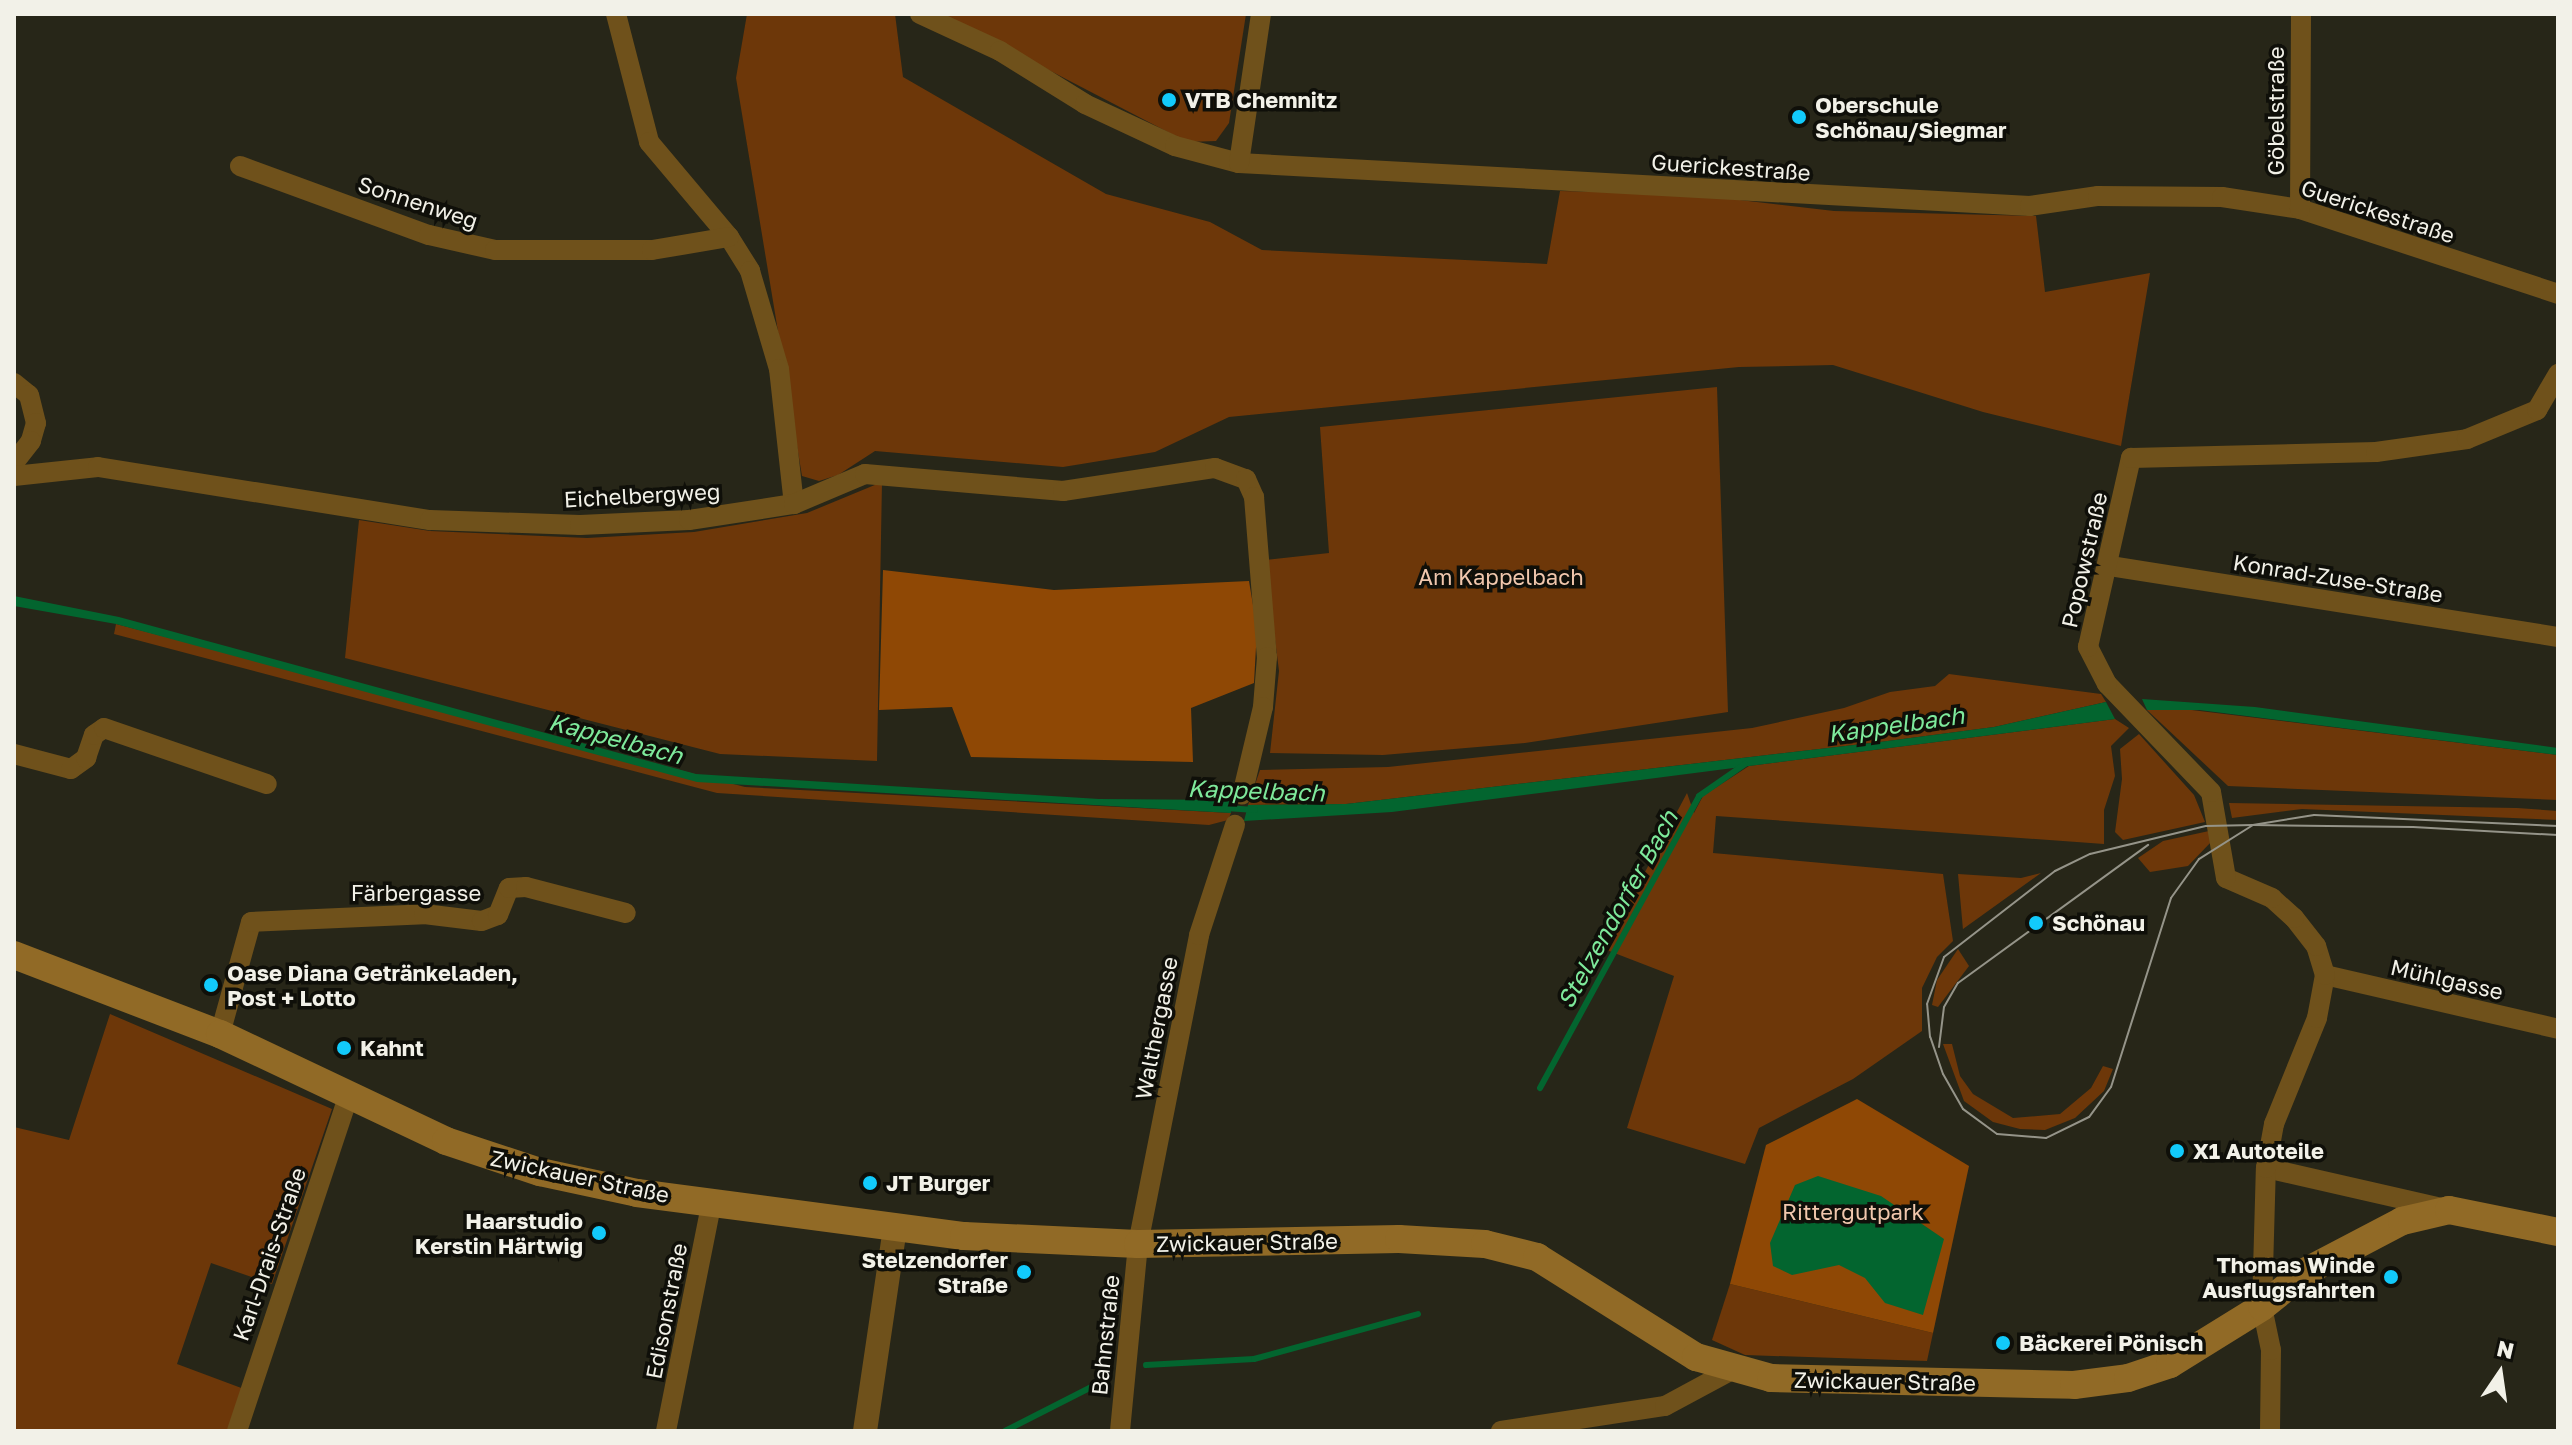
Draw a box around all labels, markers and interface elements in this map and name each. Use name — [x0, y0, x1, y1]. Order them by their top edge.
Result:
street label: Göbelstraße — [2263, 47, 2289, 175]
place label: VTB Chemnitz — [1185, 87, 1337, 113]
marker: VTB Chemnitz — [1160, 91, 1178, 109]
place label: Oberschule Schönau/Siegmar — [1815, 91, 2006, 142]
marker: Oberschule Schönau/Siegmar — [1790, 108, 1808, 126]
street label: Guerickestraße — [1650, 148, 1812, 186]
street label: Sonnenweg — [355, 170, 481, 234]
street label: Guerickestraße — [2298, 174, 2458, 248]
street label: Eichelbergweg — [563, 478, 721, 512]
street label: Popowstraße — [2056, 490, 2112, 630]
street label: Konrad-Zuse-Straße — [2231, 548, 2445, 608]
park label: Am Kappelbach — [1418, 564, 1584, 590]
water label: Kappelbach — [1826, 700, 1966, 748]
water label: Kappelbach — [546, 706, 686, 770]
water label: Kappelbach — [1187, 773, 1325, 807]
water label: Stelzendorfer Bach — [1551, 805, 1683, 1013]
street label: Färbergasse — [351, 880, 481, 906]
place label: Schönau — [2052, 910, 2145, 936]
marker: Schönau — [2027, 914, 2045, 932]
street label: Mühlgasse — [2388, 953, 2506, 1005]
street label: Walthergasse — [1129, 954, 1183, 1102]
place label: Oase Diana Getränkeladen, Post + Lotto — [227, 959, 518, 1010]
marker: Oase Diana Getränkeladen, Post + Lotto — [202, 976, 220, 994]
place label: Kahnt — [360, 1035, 424, 1061]
marker: Kahnt — [335, 1039, 353, 1057]
place label: X1 Autoteile — [2193, 1138, 2324, 1164]
marker: X1 Autoteile — [2168, 1142, 2186, 1160]
street label: Zwickauer Straße — [488, 1144, 672, 1208]
street label: Karl-Drais-Straße — [227, 1164, 311, 1344]
place label: JT Burger — [886, 1170, 990, 1196]
marker: JT Burger — [861, 1174, 879, 1192]
park label: Rittergutpark — [1782, 1199, 1924, 1225]
place label: Haarstudio Kerstin Härtwig — [415, 1207, 583, 1258]
marker: Haarstudio Kerstin Härtwig — [590, 1224, 608, 1242]
street label: Zwickauer Straße — [1156, 1227, 1338, 1257]
street label: Edisonstraße — [640, 1241, 692, 1381]
place label: Stelzendorfer Straße — [861, 1246, 1008, 1298]
place label: Thomas Winde Ausflugsfahrten — [2202, 1251, 2375, 1302]
marker: Stelzendorfer Straße — [1015, 1263, 1033, 1281]
marker: Thomas Winde Ausflugsfahrten — [2382, 1268, 2400, 1286]
street label: Bahnstraße — [1086, 1273, 1124, 1397]
place label: Bäckerei Pönisch — [2019, 1330, 2203, 1356]
north arrow — [2460, 1333, 2540, 1413]
marker: Bäckerei Pönisch — [1994, 1334, 2012, 1352]
text: N — [2494, 1334, 2517, 1364]
street label: Zwickauer Straße — [1794, 1366, 1976, 1396]

